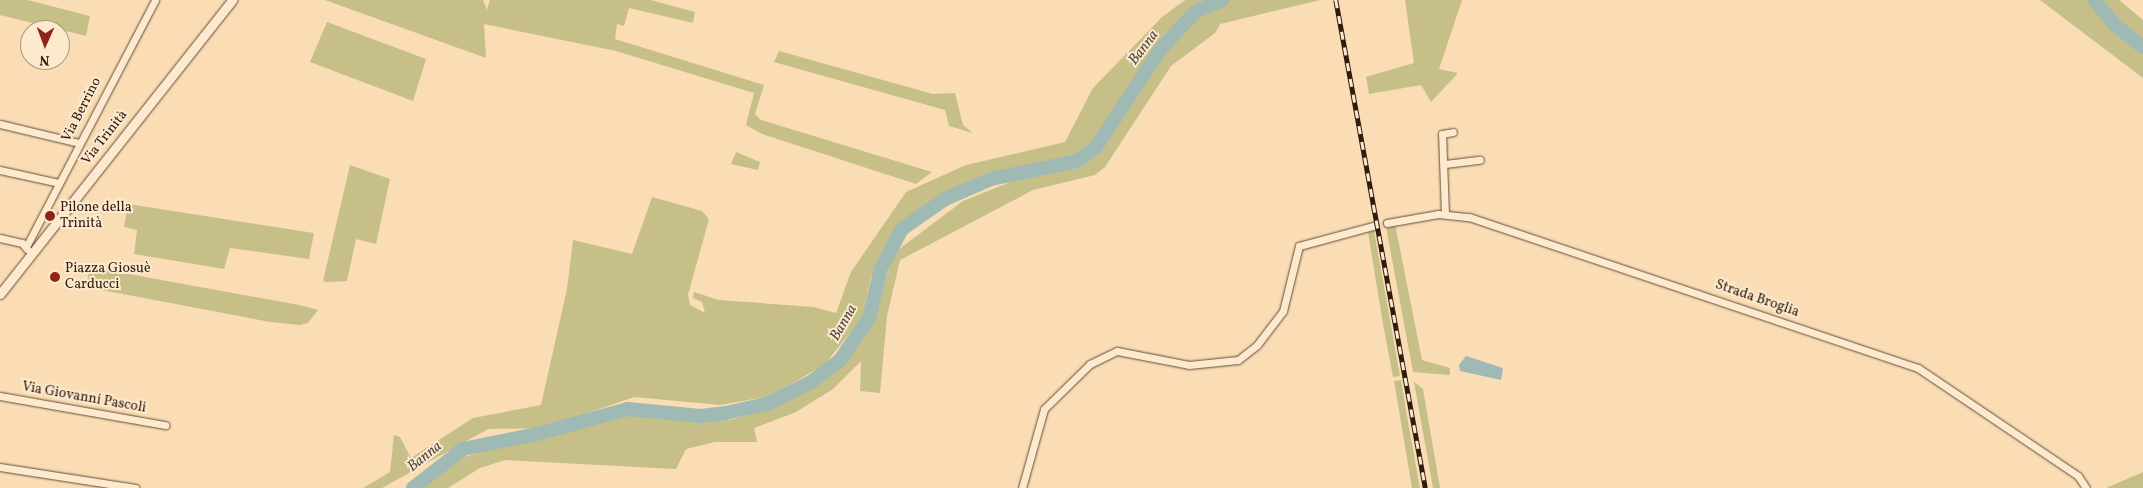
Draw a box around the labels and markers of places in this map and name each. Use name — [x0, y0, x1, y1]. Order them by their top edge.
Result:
place label: Pilone della Trinità — [60, 200, 132, 232]
marker: Pilone della Trinità — [44, 210, 56, 222]
place label: Piazza Giosuè Carducci — [65, 261, 151, 294]
marker: Piazza Giosuè Carducci — [49, 271, 61, 283]

